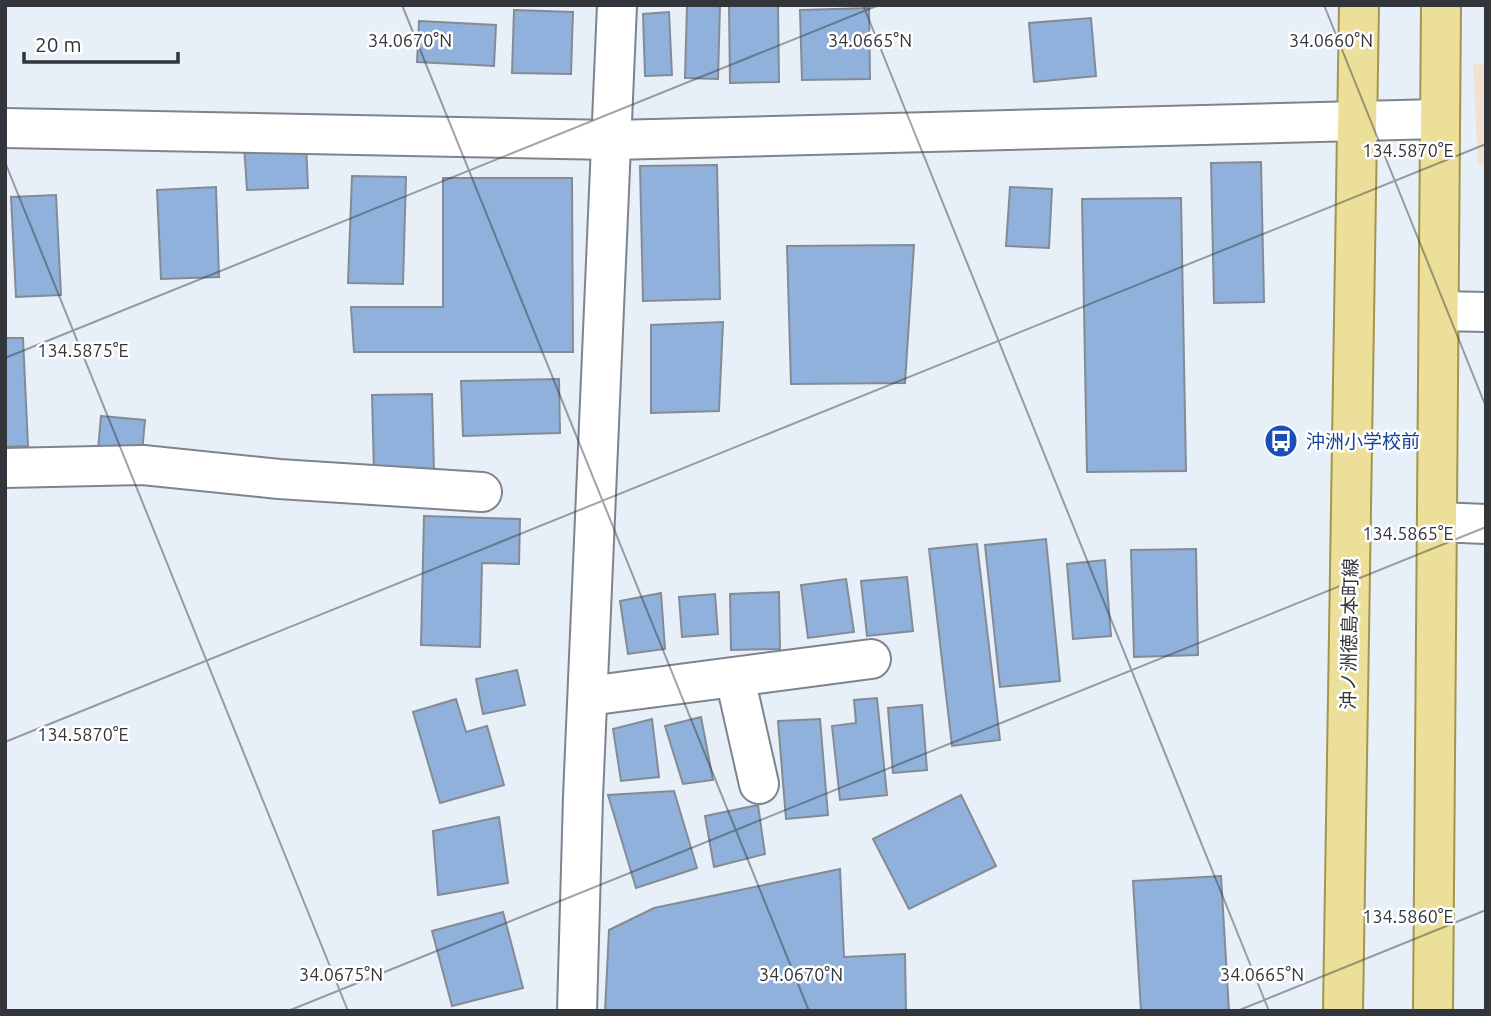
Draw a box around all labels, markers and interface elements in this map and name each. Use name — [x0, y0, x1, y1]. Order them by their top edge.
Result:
scale bar — [24, 21, 178, 65]
text: 34.0670°N — [368, 30, 452, 50]
text: 34.0665°N — [828, 30, 912, 50]
text: 34.0660°N — [1289, 30, 1373, 50]
text: 20 m — [35, 32, 82, 56]
text: 134.5870°E — [1362, 140, 1454, 160]
text: 134.5875°E — [37, 340, 129, 360]
bus stop icon: 沖洲小学校前 — [1262, 422, 1300, 460]
place label: 沖洲小学校前 — [1306, 430, 1420, 452]
text: 134.5865°E — [1362, 523, 1454, 543]
street label: 沖ノ洲徳島本町線 — [1337, 558, 1361, 710]
text: 134.5870°E — [37, 724, 129, 744]
text: 134.5860°E — [1362, 906, 1454, 926]
text: 34.0675°N — [299, 964, 383, 984]
text: 34.0670°N — [759, 964, 843, 984]
text: 34.0665°N — [1220, 964, 1304, 984]

